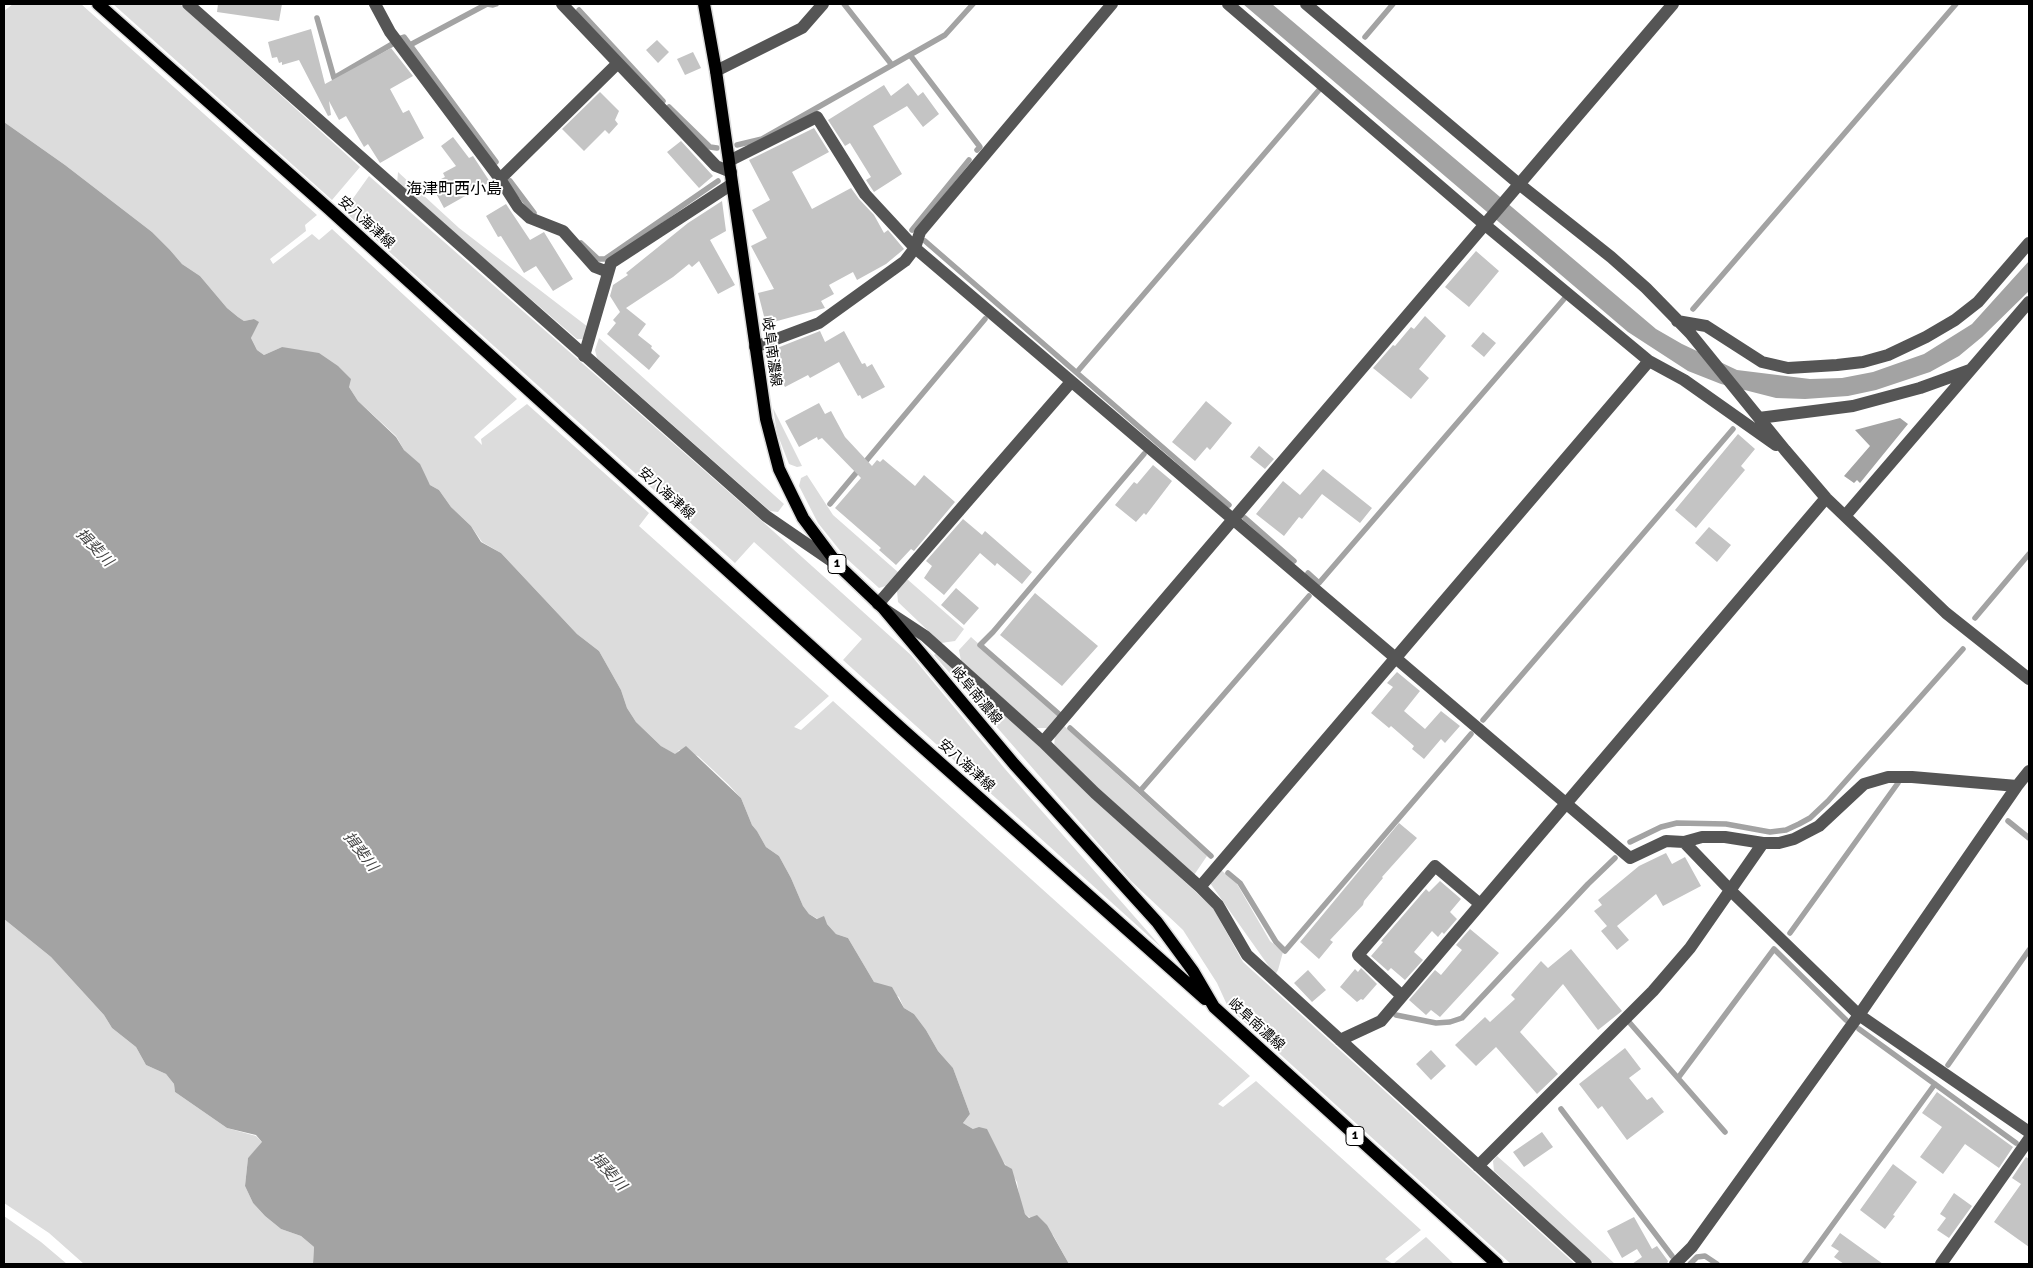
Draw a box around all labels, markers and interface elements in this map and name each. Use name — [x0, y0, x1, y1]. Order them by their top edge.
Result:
district label: 海津町西小島 — [406, 180, 502, 200]
street label: 安八海津線 — [334, 193, 398, 253]
street label: 岐阜南濃線 — [758, 316, 784, 388]
street label: 安八海津線 — [634, 464, 698, 524]
water label: 揖斐川 — [72, 526, 116, 570]
road number: 1 — [828, 554, 846, 574]
street label: 岐阜南濃線 — [947, 664, 1005, 728]
street label: 安八海津線 — [934, 736, 998, 796]
water label: 揖斐川 — [339, 829, 381, 875]
street label: 岐阜南濃線 — [1224, 995, 1288, 1055]
road number: 1 — [1346, 1126, 1364, 1146]
water label: 揖斐川 — [586, 1149, 630, 1195]

